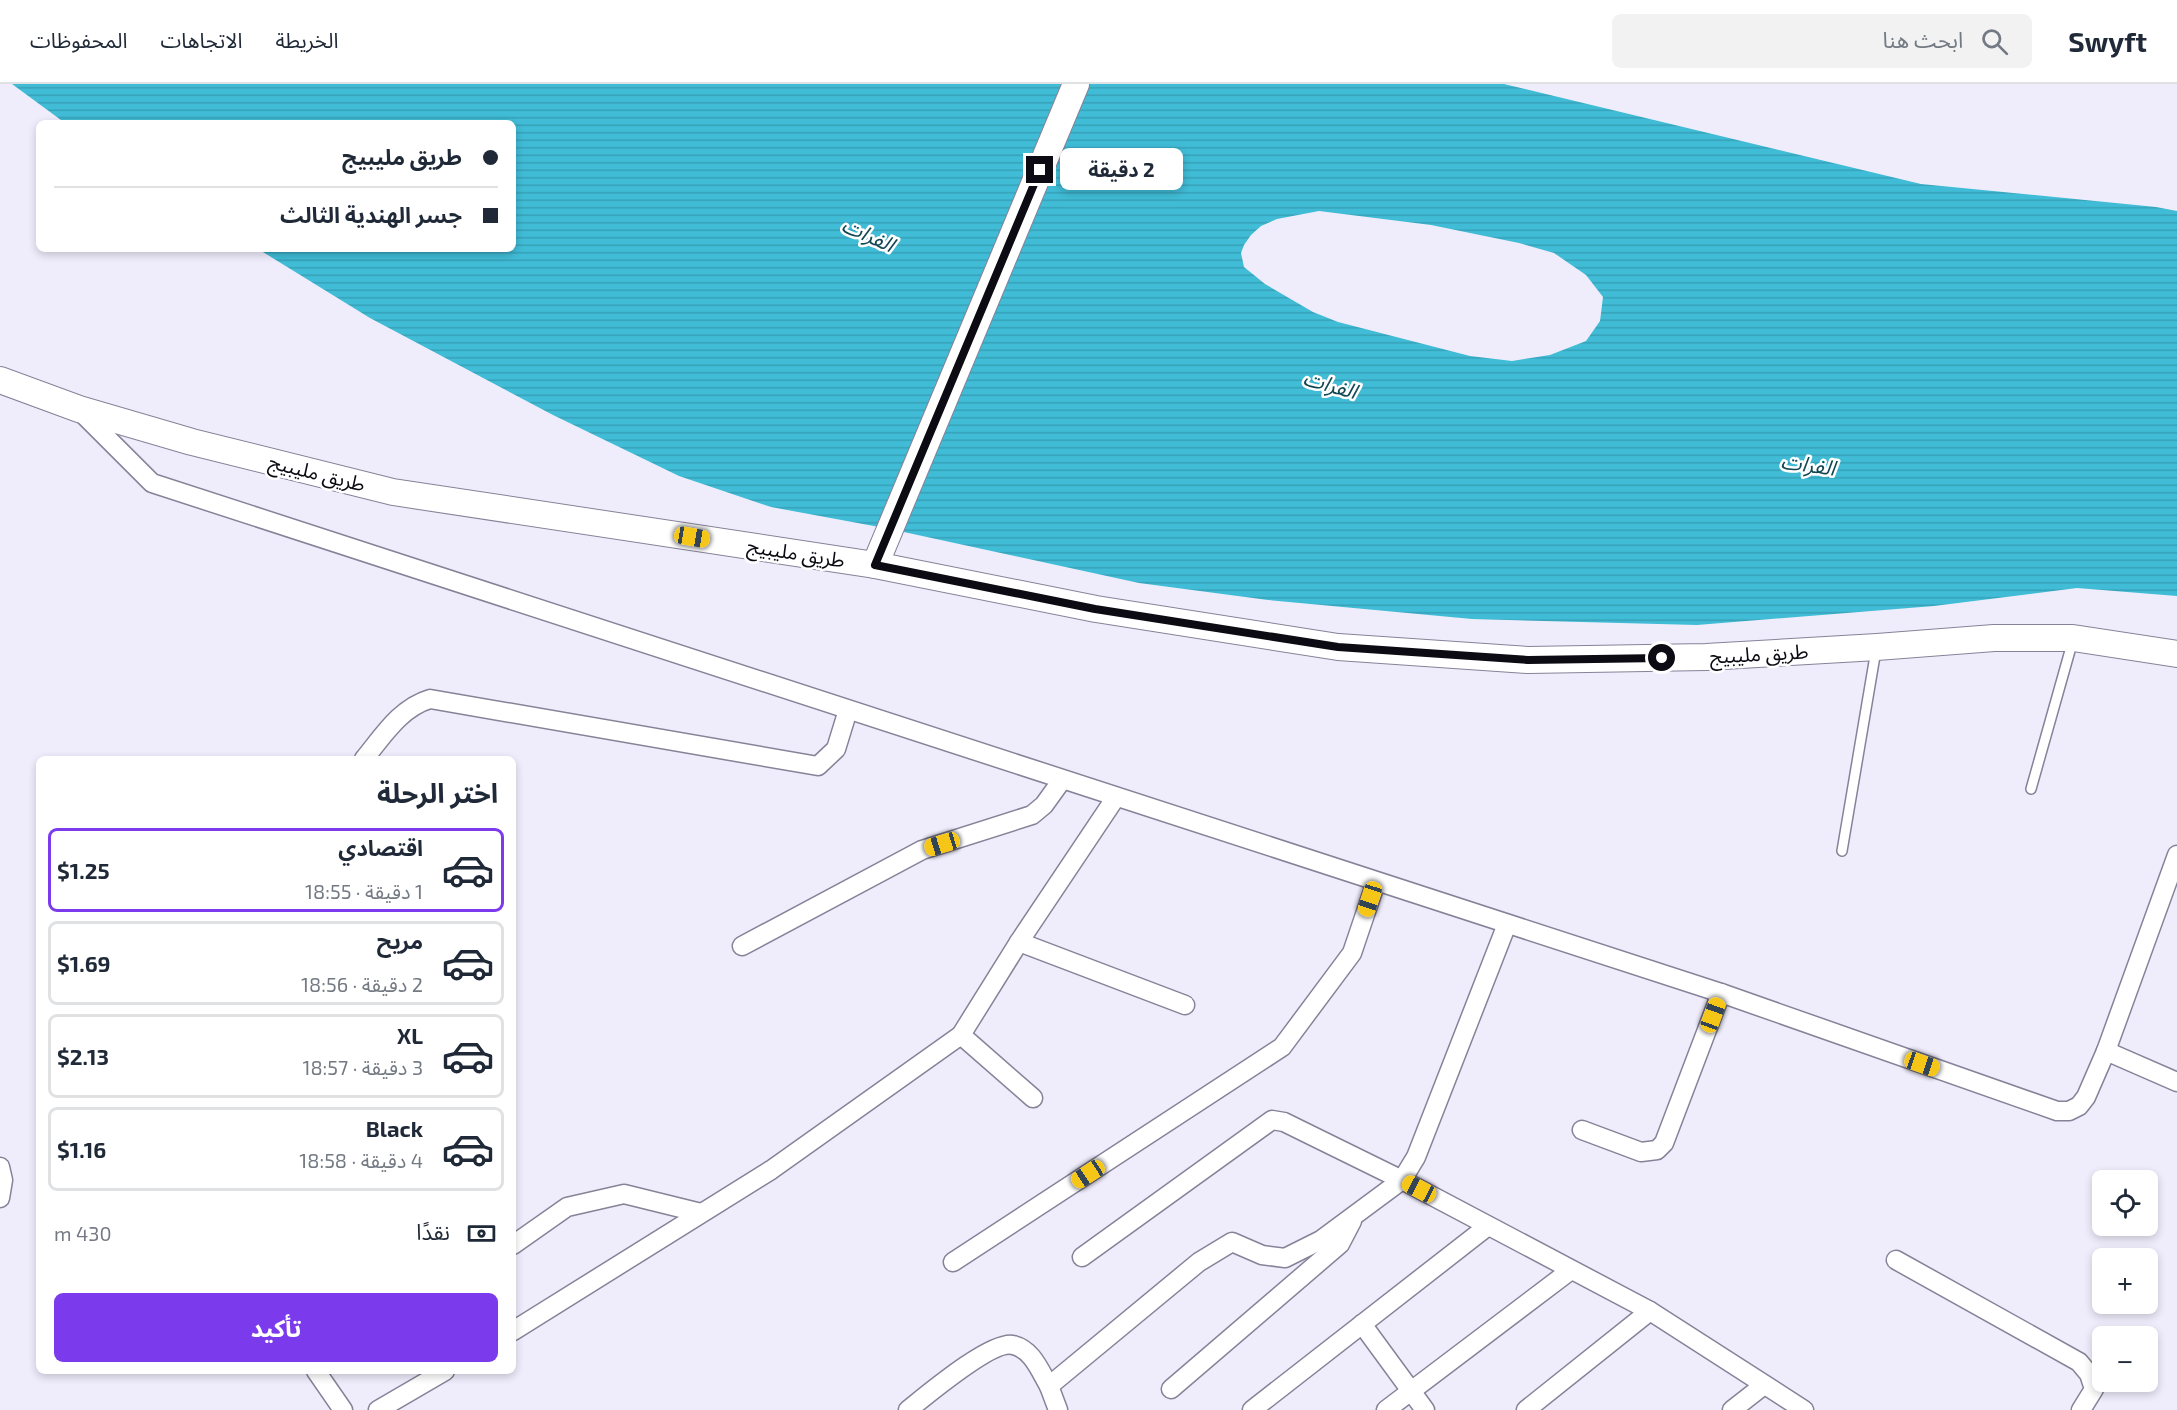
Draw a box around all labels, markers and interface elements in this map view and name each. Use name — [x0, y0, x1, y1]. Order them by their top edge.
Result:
search box — [1612, 14, 2032, 68]
text: Swyft — [2068, 24, 2147, 58]
icon: search — [1978, 25, 2011, 58]
text: ابحث هنا — [1883, 26, 1963, 52]
text: المحفوظات — [30, 27, 127, 52]
text: الاتجاهات — [160, 27, 242, 52]
text: الخريطة — [275, 27, 338, 52]
text: طريق مليبيج — [342, 143, 462, 169]
callout: 2 دقيقة — [1061, 149, 1184, 191]
route end — [1026, 156, 1053, 183]
text: 2 دقيقة — [1088, 157, 1155, 181]
text: جسر الهندية الثالث — [280, 201, 462, 227]
water label: الفرات — [838, 211, 900, 258]
water label: الفرات — [1300, 364, 1362, 405]
water label: الفرات — [1779, 447, 1839, 481]
street label: طريق مليبيج — [265, 448, 368, 499]
car — [673, 525, 711, 549]
street label: طريق مليبيج — [745, 532, 847, 576]
street label: طريق مليبيج — [1709, 638, 1809, 672]
route start — [1648, 644, 1675, 671]
text: اختر الرحلة — [377, 776, 498, 808]
car — [922, 830, 962, 858]
text: اقتصادي — [338, 834, 423, 860]
icon: car — [441, 843, 495, 897]
text: $1.25 — [57, 857, 110, 883]
text: 1 دقيقة · 18:55 — [305, 879, 423, 903]
car — [1356, 879, 1384, 919]
text: مريح — [377, 927, 423, 953]
icon: car — [441, 936, 495, 990]
text: $1.69 — [57, 950, 111, 976]
text: 2 دقيقة · 18:56 — [301, 972, 423, 996]
car — [1698, 995, 1728, 1035]
text: XL — [397, 1022, 423, 1048]
icon: car — [441, 1029, 495, 1083]
text: $2.13 — [57, 1043, 109, 1069]
car — [1902, 1050, 1942, 1078]
text: 3 دقيقة · 18:57 — [302, 1055, 423, 1079]
text: Black — [366, 1115, 423, 1141]
icon: car — [441, 1122, 495, 1176]
text: $1.16 — [57, 1136, 106, 1162]
text: 4 دقيقة · 18:58 — [299, 1148, 423, 1172]
car — [1068, 1157, 1108, 1191]
map controls — [2092, 1170, 2158, 1392]
button: locate — [2092, 1170, 2158, 1236]
car — [1399, 1173, 1439, 1205]
icon: cash — [465, 1217, 498, 1250]
text: نقدًا — [416, 1218, 450, 1244]
text: 430 m — [54, 1221, 111, 1245]
button: + — [2092, 1248, 2158, 1314]
button: تأكيد — [54, 1293, 498, 1362]
button: − — [2092, 1326, 2158, 1392]

